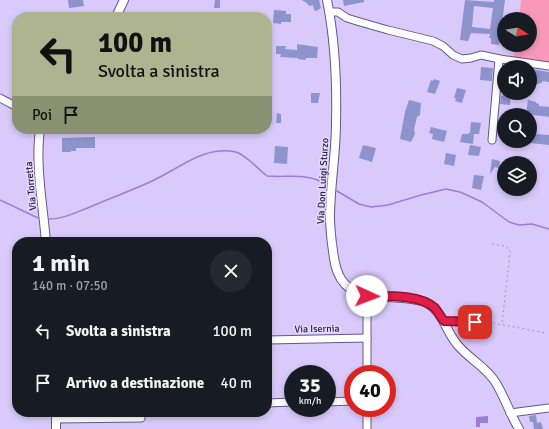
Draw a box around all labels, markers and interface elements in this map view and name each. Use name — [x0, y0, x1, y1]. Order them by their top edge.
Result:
north arrow — [497, 12, 537, 52]
map controls — [497, 12, 537, 196]
text: 100 m — [98, 26, 172, 60]
icon: left — [32, 28, 84, 80]
text: Svolta a sinistra — [98, 60, 220, 82]
button: sound — [497, 60, 537, 100]
icon: arrive — [60, 104, 82, 126]
text: Poi — [32, 106, 52, 124]
button: search — [497, 108, 537, 148]
street label: Via Don Luigi Sturzo — [315, 138, 331, 224]
button: layers — [497, 156, 537, 196]
street label: Via Torretta — [23, 161, 39, 211]
text: 1 min — [32, 248, 90, 278]
button: close — [210, 250, 252, 292]
position arrow — [346, 275, 388, 317]
text: 140 m · 07:50 — [32, 278, 108, 294]
pin — [458, 305, 492, 339]
icon: arrive — [464, 311, 486, 333]
icon: left — [32, 320, 54, 342]
text: Svolta a sinistra — [66, 322, 171, 340]
text: 100 m — [212, 322, 252, 340]
street label: Via Isernia — [294, 323, 340, 335]
speed limit sign: 40 — [344, 365, 396, 417]
icon: arrive — [32, 372, 54, 394]
text: 35 — [299, 373, 321, 398]
text: Arrivo a destinazione — [66, 374, 204, 392]
text: 40 m — [221, 374, 252, 392]
text: km/h — [299, 395, 321, 407]

